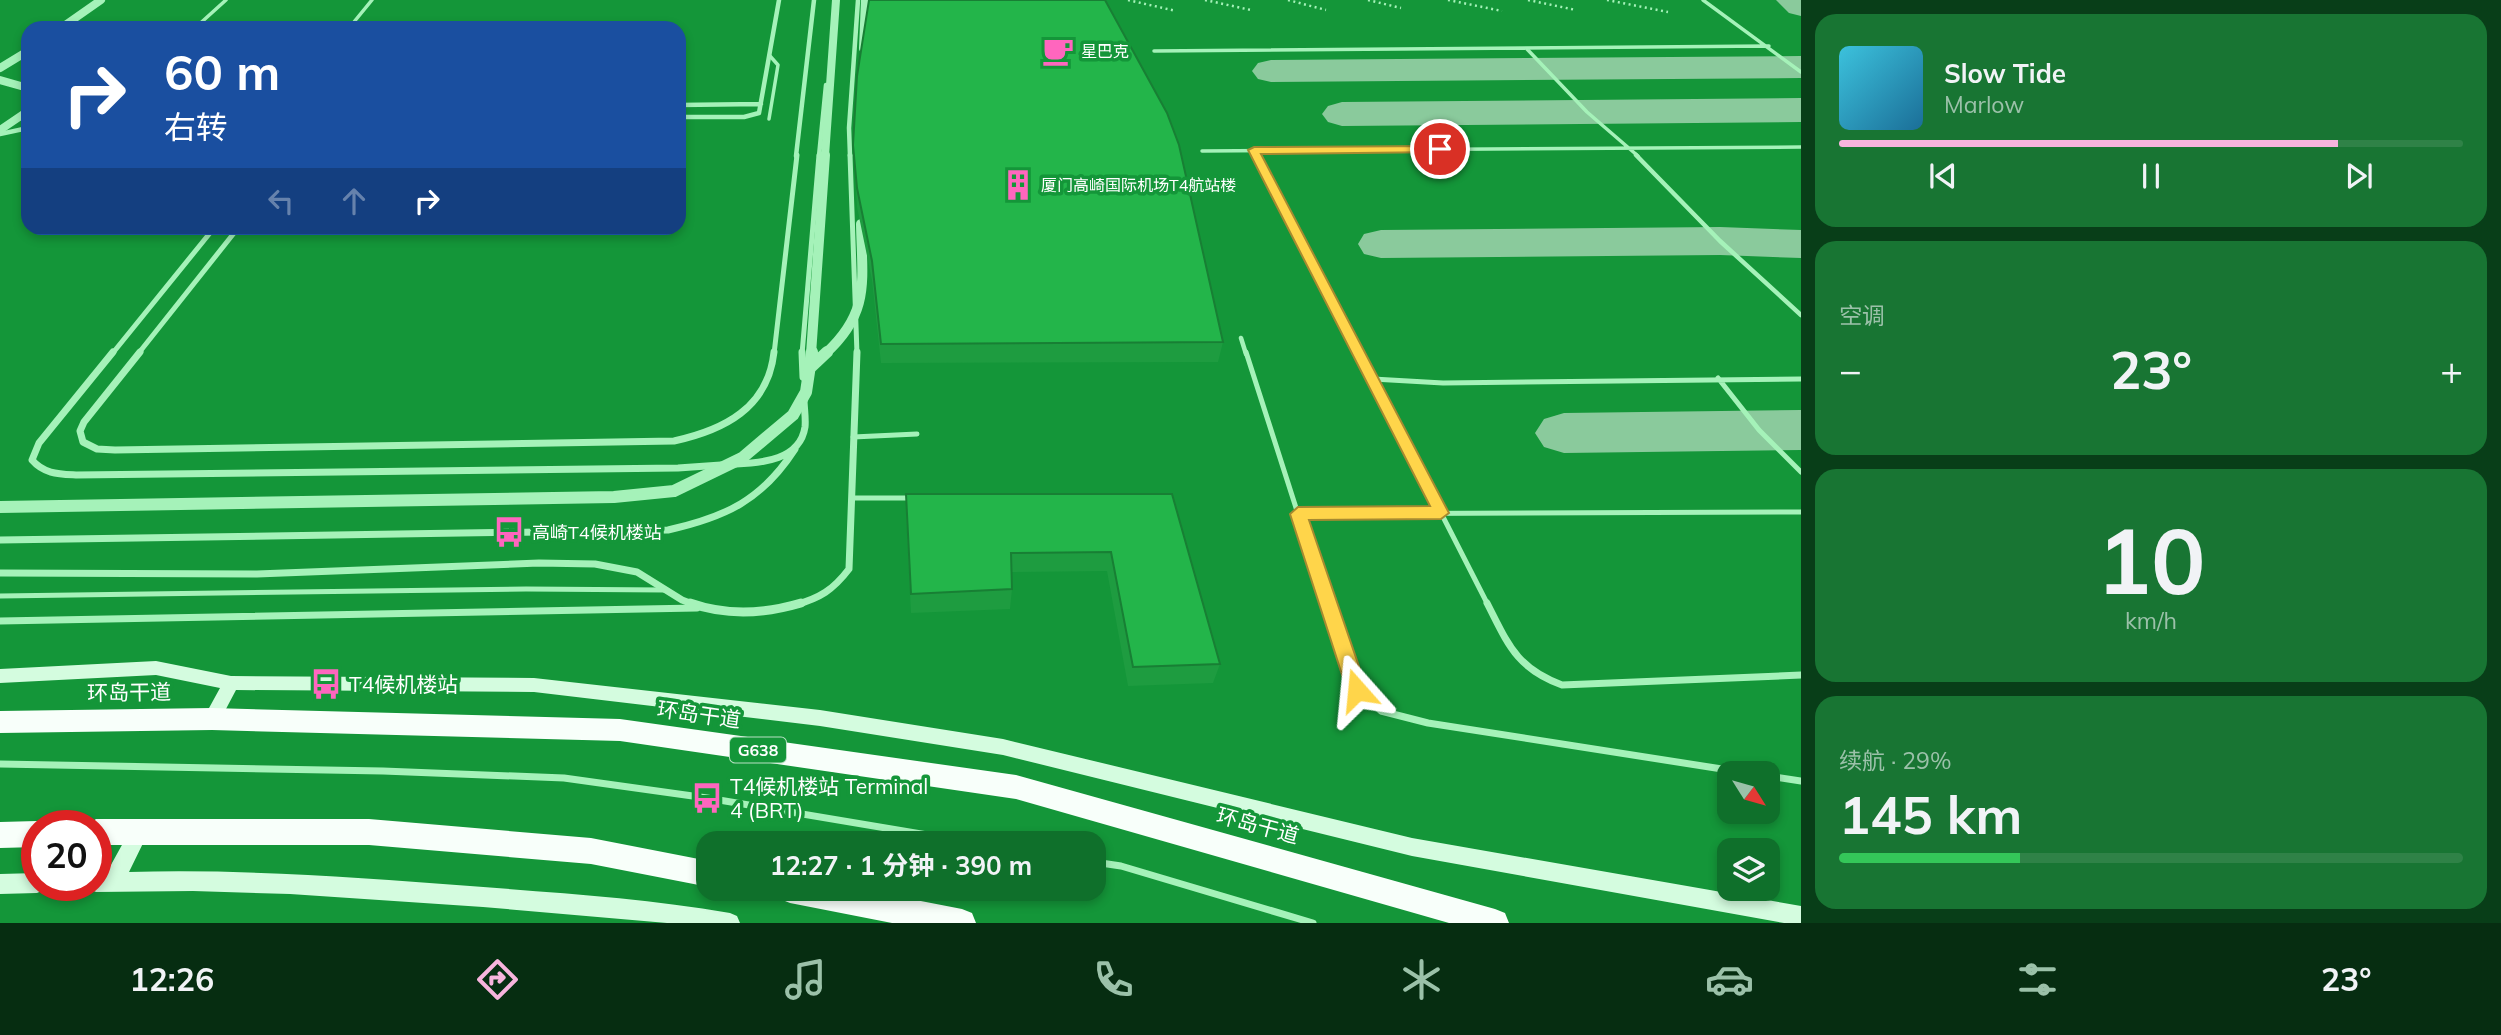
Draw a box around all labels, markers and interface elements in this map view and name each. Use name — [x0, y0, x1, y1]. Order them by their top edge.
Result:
cafe icon: 星巴克 — [1041, 34, 1075, 68]
text: 60 m — [164, 41, 280, 102]
place label: 星巴克 — [1081, 41, 1129, 61]
icon: right — [49, 49, 140, 140]
text: Slow Tide — [1944, 57, 2066, 90]
text: Marlow — [1944, 90, 2024, 119]
text: 右转 — [164, 107, 228, 147]
pin — [1410, 119, 1470, 179]
icon: arrive — [1421, 130, 1459, 168]
icon: previous — [1924, 157, 1962, 195]
icon: pause — [2132, 157, 2170, 195]
icon: next — [2340, 157, 2378, 195]
building icon: 厦门高崎国际机场T4航站楼 — [1001, 168, 1035, 202]
place label: 厦门高崎国际机场T4航站楼 — [1041, 175, 1236, 195]
icon: left — [262, 182, 300, 220]
icon: ahead — [335, 182, 373, 220]
icon: right — [408, 182, 446, 220]
text: 空调 — [1839, 301, 1885, 330]
text: 23° — [2110, 337, 2192, 402]
text: − — [1839, 346, 1862, 394]
text: + — [2440, 346, 2463, 394]
text: 10 — [2096, 503, 2206, 617]
bus stop icon: 高崎T4候机楼站 — [492, 515, 526, 549]
place label: 高崎T4候机楼站 — [532, 521, 662, 544]
text: km/h — [2125, 606, 2177, 635]
position arrow — [1320, 653, 1394, 727]
bus stop icon: T4候机楼站 — [309, 667, 343, 701]
place label: T4候机楼站 — [349, 671, 458, 697]
street label: 环岛干道 — [87, 678, 171, 706]
street label: 环岛干道 — [656, 695, 742, 733]
road number: G638 — [730, 737, 786, 762]
text: 续航 · 29% — [1839, 746, 1951, 775]
north arrow — [1717, 761, 1780, 824]
map controls — [1717, 761, 1780, 901]
place label: T4候机楼站 Terminal 4 (BRT) — [730, 773, 928, 823]
bus stop icon: T4候机楼站 Terminal 4 (BRT) — [690, 781, 724, 815]
text: 145 km — [1839, 782, 2022, 847]
street label: 环岛干道 — [1214, 802, 1302, 848]
speed limit sign: 20 — [21, 810, 112, 901]
button: layers — [1717, 838, 1780, 901]
text: 12:27 · 1 分钟 · 390 m — [770, 849, 1032, 882]
icon: directions — [473, 955, 522, 1004]
icon: music — [781, 955, 830, 1004]
icon: phone — [1089, 955, 1138, 1004]
icon: climate — [1397, 955, 1446, 1004]
icon: car — [1705, 955, 1754, 1004]
icon: filters — [2013, 955, 2062, 1004]
text: 12:26 — [129, 959, 214, 999]
text: 23° — [2321, 959, 2371, 999]

